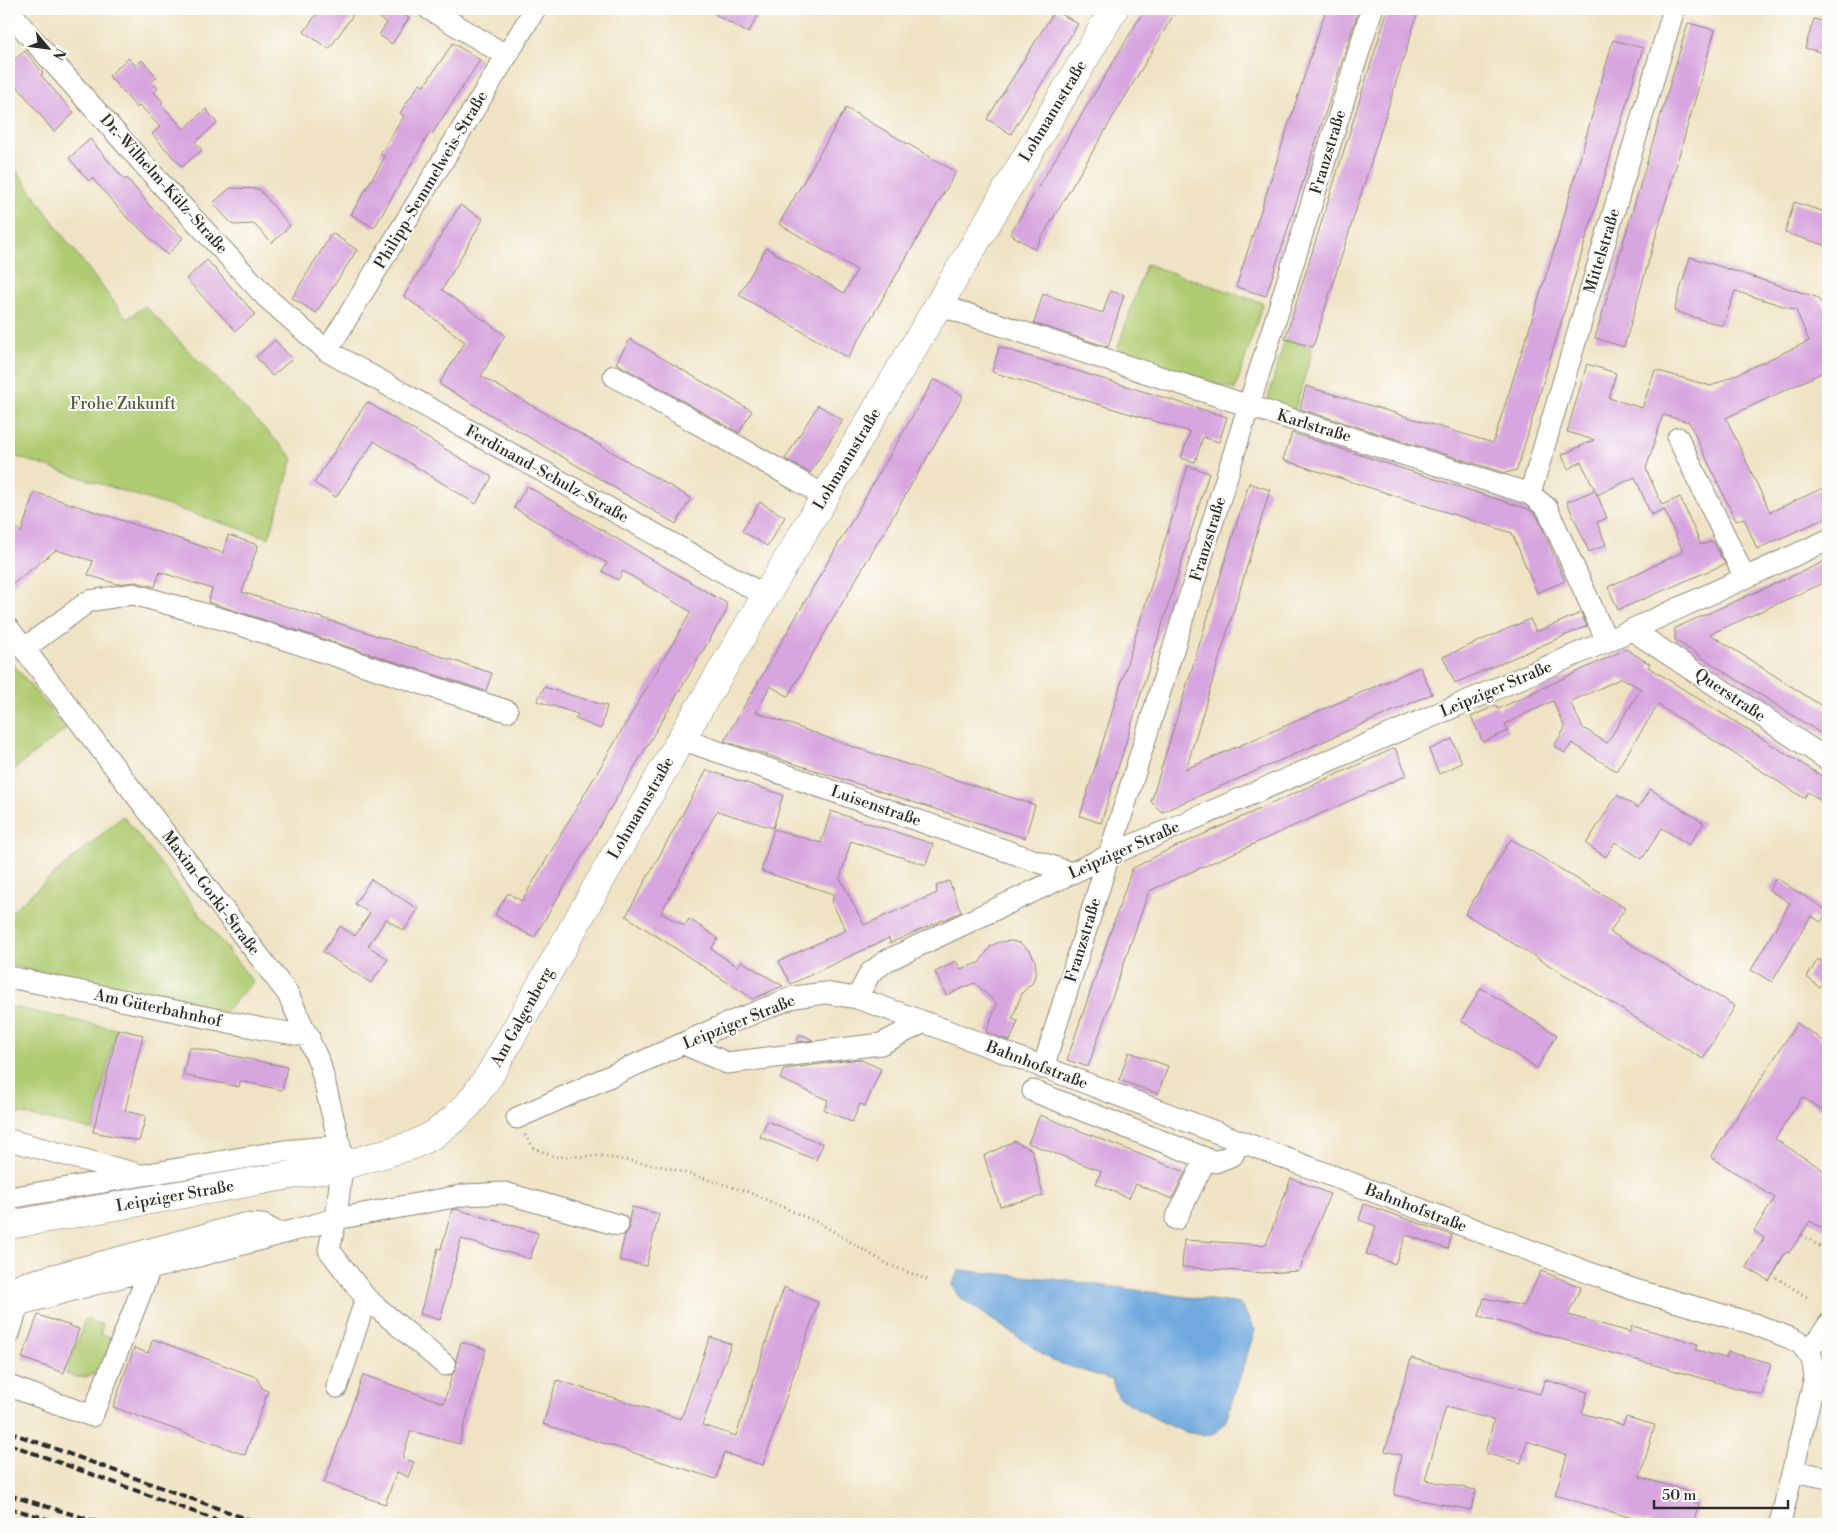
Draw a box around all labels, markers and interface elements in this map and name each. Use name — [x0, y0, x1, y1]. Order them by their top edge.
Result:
north arrow — [22, 22, 72, 72]
text: N — [48, 45, 69, 63]
street label: Lohmannstraße — [1015, 57, 1091, 165]
street label: Philipp-Semmelweis-Straße — [370, 87, 492, 273]
street label: Franzstraße — [1306, 107, 1350, 197]
street label: Dr.-Wilhelm-Külz-Straße — [96, 110, 232, 258]
street label: Mittelstraße — [1580, 206, 1624, 296]
park label: Frohe Zukunft — [70, 394, 176, 414]
street label: Lohmannstraße — [809, 405, 885, 513]
street label: Karlstraße — [1274, 405, 1354, 447]
street label: Ferdinand-Schulz-Straße — [462, 421, 632, 527]
street label: Franzstraße — [1186, 494, 1230, 584]
street label: Leipziger Straße — [1437, 656, 1555, 722]
street label: Querstraße — [1691, 664, 1769, 726]
street label: Lohmannstraße — [604, 753, 678, 863]
street label: Luisenstraße — [828, 781, 924, 831]
street label: Leipziger Straße — [1065, 817, 1183, 883]
street label: Maxim-Gorki-Straße — [158, 827, 264, 959]
street label: Franzstraße — [1061, 895, 1105, 985]
street label: Am Galgenberg — [486, 963, 558, 1071]
street label: Am Güterbahnhof — [91, 985, 225, 1032]
street label: Leipziger Straße — [680, 990, 798, 1054]
street label: Bahnhofstraße — [982, 1036, 1091, 1094]
street label: Leipziger Straße — [114, 1176, 236, 1216]
street label: Bahnhofstraße — [1361, 1179, 1470, 1237]
scale bar — [1654, 1478, 1788, 1510]
text: 50 m — [1662, 1486, 1696, 1505]

